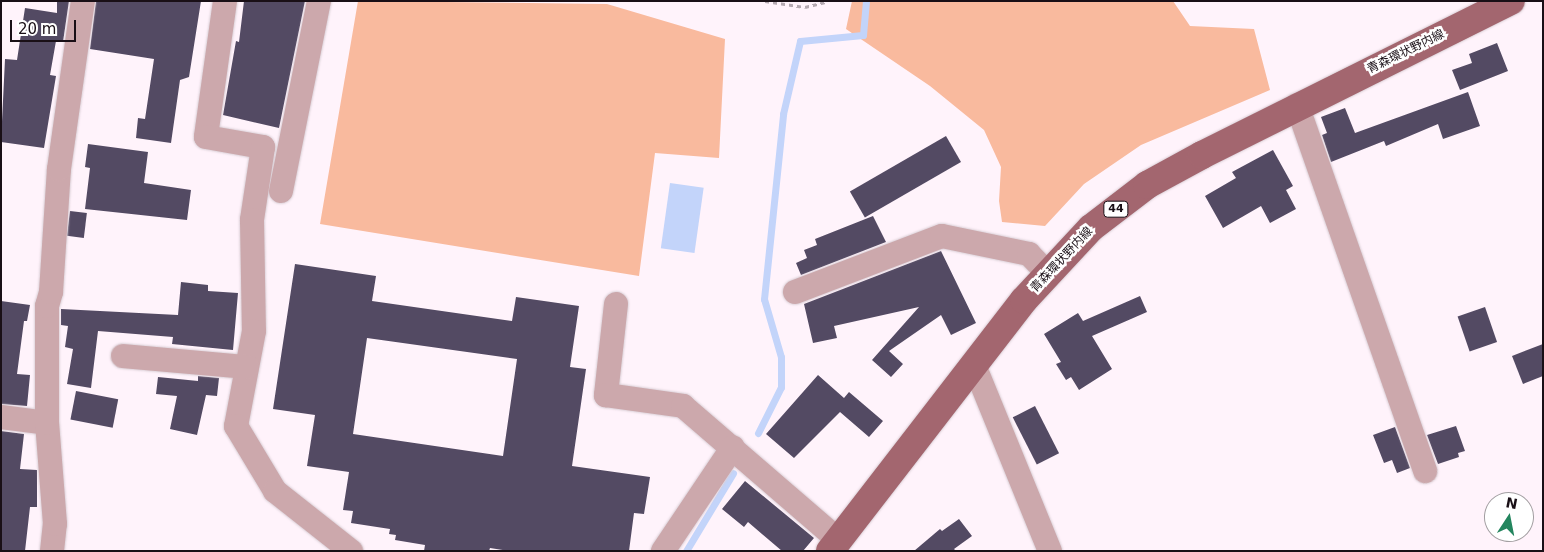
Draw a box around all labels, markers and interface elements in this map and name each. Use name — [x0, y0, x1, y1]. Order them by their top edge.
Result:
scale bar — [12, 10, 79, 42]
text: 20 m — [18, 20, 56, 38]
street label: 青森環状野内線 — [1365, 27, 1447, 77]
road number: 44 — [1102, 200, 1130, 218]
street label: 青森環状野内線 — [1028, 224, 1096, 296]
north arrow — [1484, 492, 1534, 542]
text: N — [1504, 494, 1519, 512]

